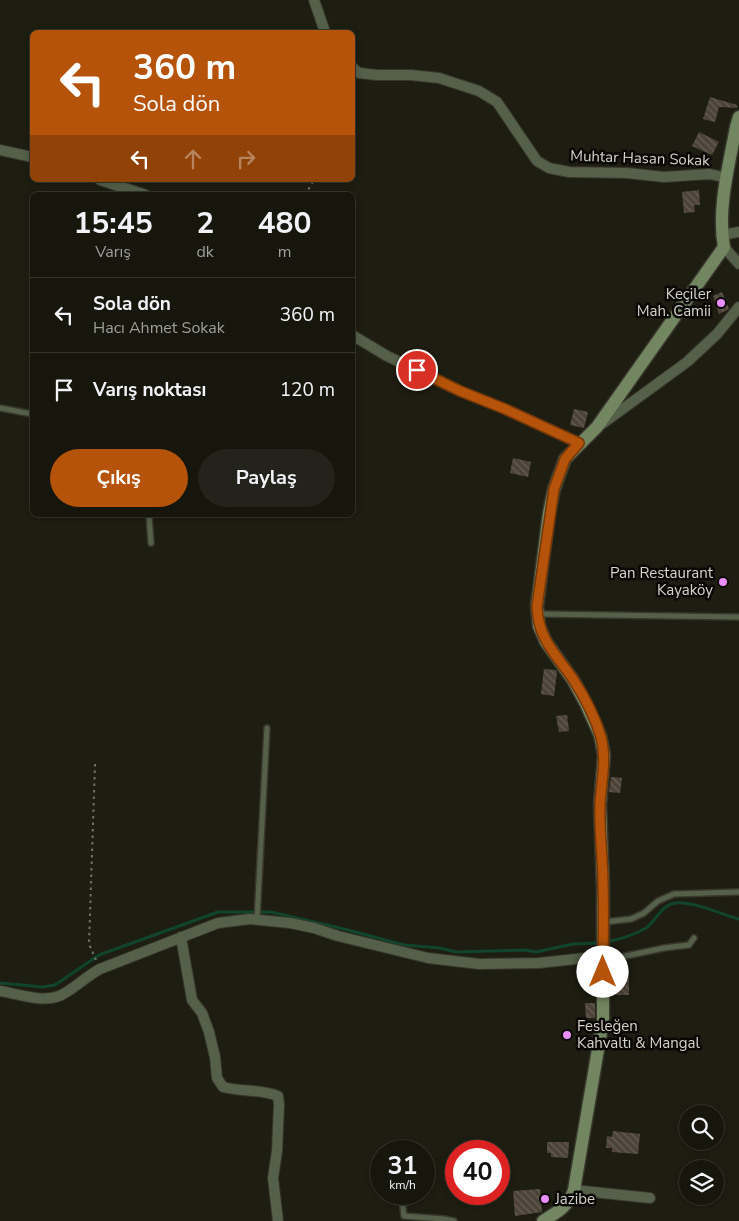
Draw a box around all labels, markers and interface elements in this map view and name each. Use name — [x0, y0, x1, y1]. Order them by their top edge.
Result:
text: 360 m — [133, 44, 236, 91]
icon: left — [50, 50, 115, 115]
text: Sola dön — [133, 89, 220, 119]
icon: left — [126, 145, 154, 173]
icon: ahead — [179, 145, 207, 173]
icon: right — [232, 145, 260, 173]
street label: Muhtar Hasan Sokak — [570, 146, 711, 170]
text: 15:45 — [73, 203, 153, 244]
text: 2 — [196, 203, 214, 244]
text: 480 — [258, 203, 312, 244]
text: Varış — [95, 241, 131, 263]
text: dk — [197, 241, 214, 263]
text: m — [278, 241, 291, 263]
place label: Keçiler Mah. Camii — [637, 284, 712, 321]
text: Sola dön — [93, 291, 171, 317]
marker: Keçiler Mah. Camii — [715, 297, 727, 309]
icon: left — [50, 301, 78, 329]
text: 360 m — [280, 302, 335, 328]
text: Hacı Ahmet Sokak — [93, 317, 225, 339]
pin — [396, 349, 438, 391]
icon: arrive — [403, 356, 431, 384]
icon: arrive — [50, 376, 78, 404]
text: Varış noktası — [93, 377, 206, 403]
text: 120 m — [280, 377, 335, 403]
button: Çıkış — [50, 449, 188, 507]
button: Paylaş — [198, 449, 335, 507]
place label: Pan Restaurant Kayaköy — [610, 563, 714, 600]
marker: Pan Restaurant Kayaköy — [717, 576, 729, 588]
position arrow — [576, 945, 628, 997]
place label: Fesleğen Kahvaltı & Mangal — [577, 1016, 700, 1053]
marker: Fesleğen Kahvaltı & Mangal — [561, 1029, 573, 1041]
map controls — [679, 1105, 724, 1205]
button: search — [679, 1105, 724, 1150]
speed limit sign: 40 — [445, 1140, 510, 1205]
text: 31 — [387, 1149, 418, 1183]
button: layers — [679, 1160, 724, 1205]
text: km/h — [389, 1177, 416, 1193]
place label: Jazibe — [554, 1189, 595, 1209]
marker: Jazibe — [539, 1193, 551, 1205]

